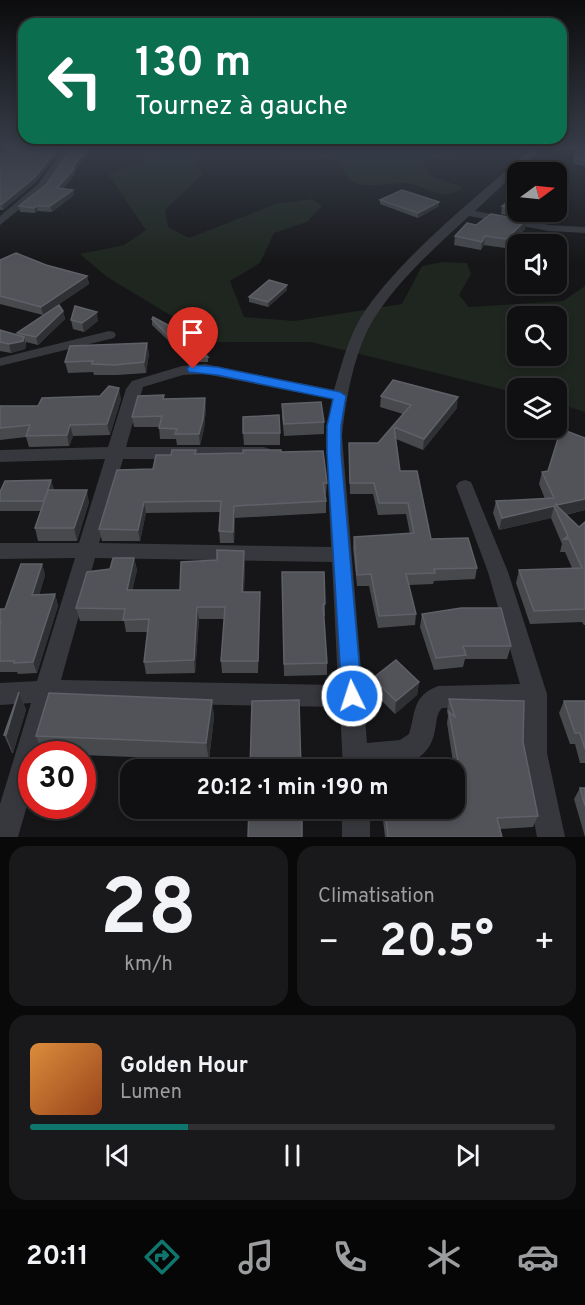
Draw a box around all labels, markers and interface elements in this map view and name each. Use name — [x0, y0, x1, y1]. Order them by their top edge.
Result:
text: 130 m — [135, 38, 251, 91]
icon: left — [36, 42, 114, 120]
text: Tournez à gauche — [135, 90, 348, 124]
north arrow — [507, 162, 567, 222]
map controls — [507, 162, 567, 438]
button: sound — [507, 234, 567, 294]
button: search — [507, 306, 567, 366]
pin — [167, 307, 218, 369]
icon: arrive — [176, 316, 209, 349]
button: layers — [507, 378, 567, 438]
position arrow — [320, 664, 384, 728]
speed limit sign: 30 — [18, 741, 96, 819]
text: 20:12 · 1 min · 190 m — [197, 775, 388, 802]
text: 28 — [100, 863, 197, 962]
text: Climatisation — [318, 884, 435, 910]
text: 20.5° — [379, 915, 494, 972]
text: − — [318, 923, 339, 965]
text: + — [534, 923, 555, 965]
text: km/h — [124, 952, 173, 978]
text: Golden Hour — [120, 1053, 248, 1080]
text: Lumen — [120, 1080, 182, 1106]
icon: previous — [101, 1139, 134, 1172]
icon: pause — [276, 1139, 309, 1172]
icon: next — [451, 1139, 484, 1172]
icon: directions — [141, 1236, 183, 1278]
icon: music — [235, 1236, 277, 1278]
icon: phone — [329, 1236, 371, 1278]
icon: climate — [423, 1236, 465, 1278]
icon: car — [517, 1236, 559, 1278]
text: 20:11 — [26, 1240, 88, 1274]

